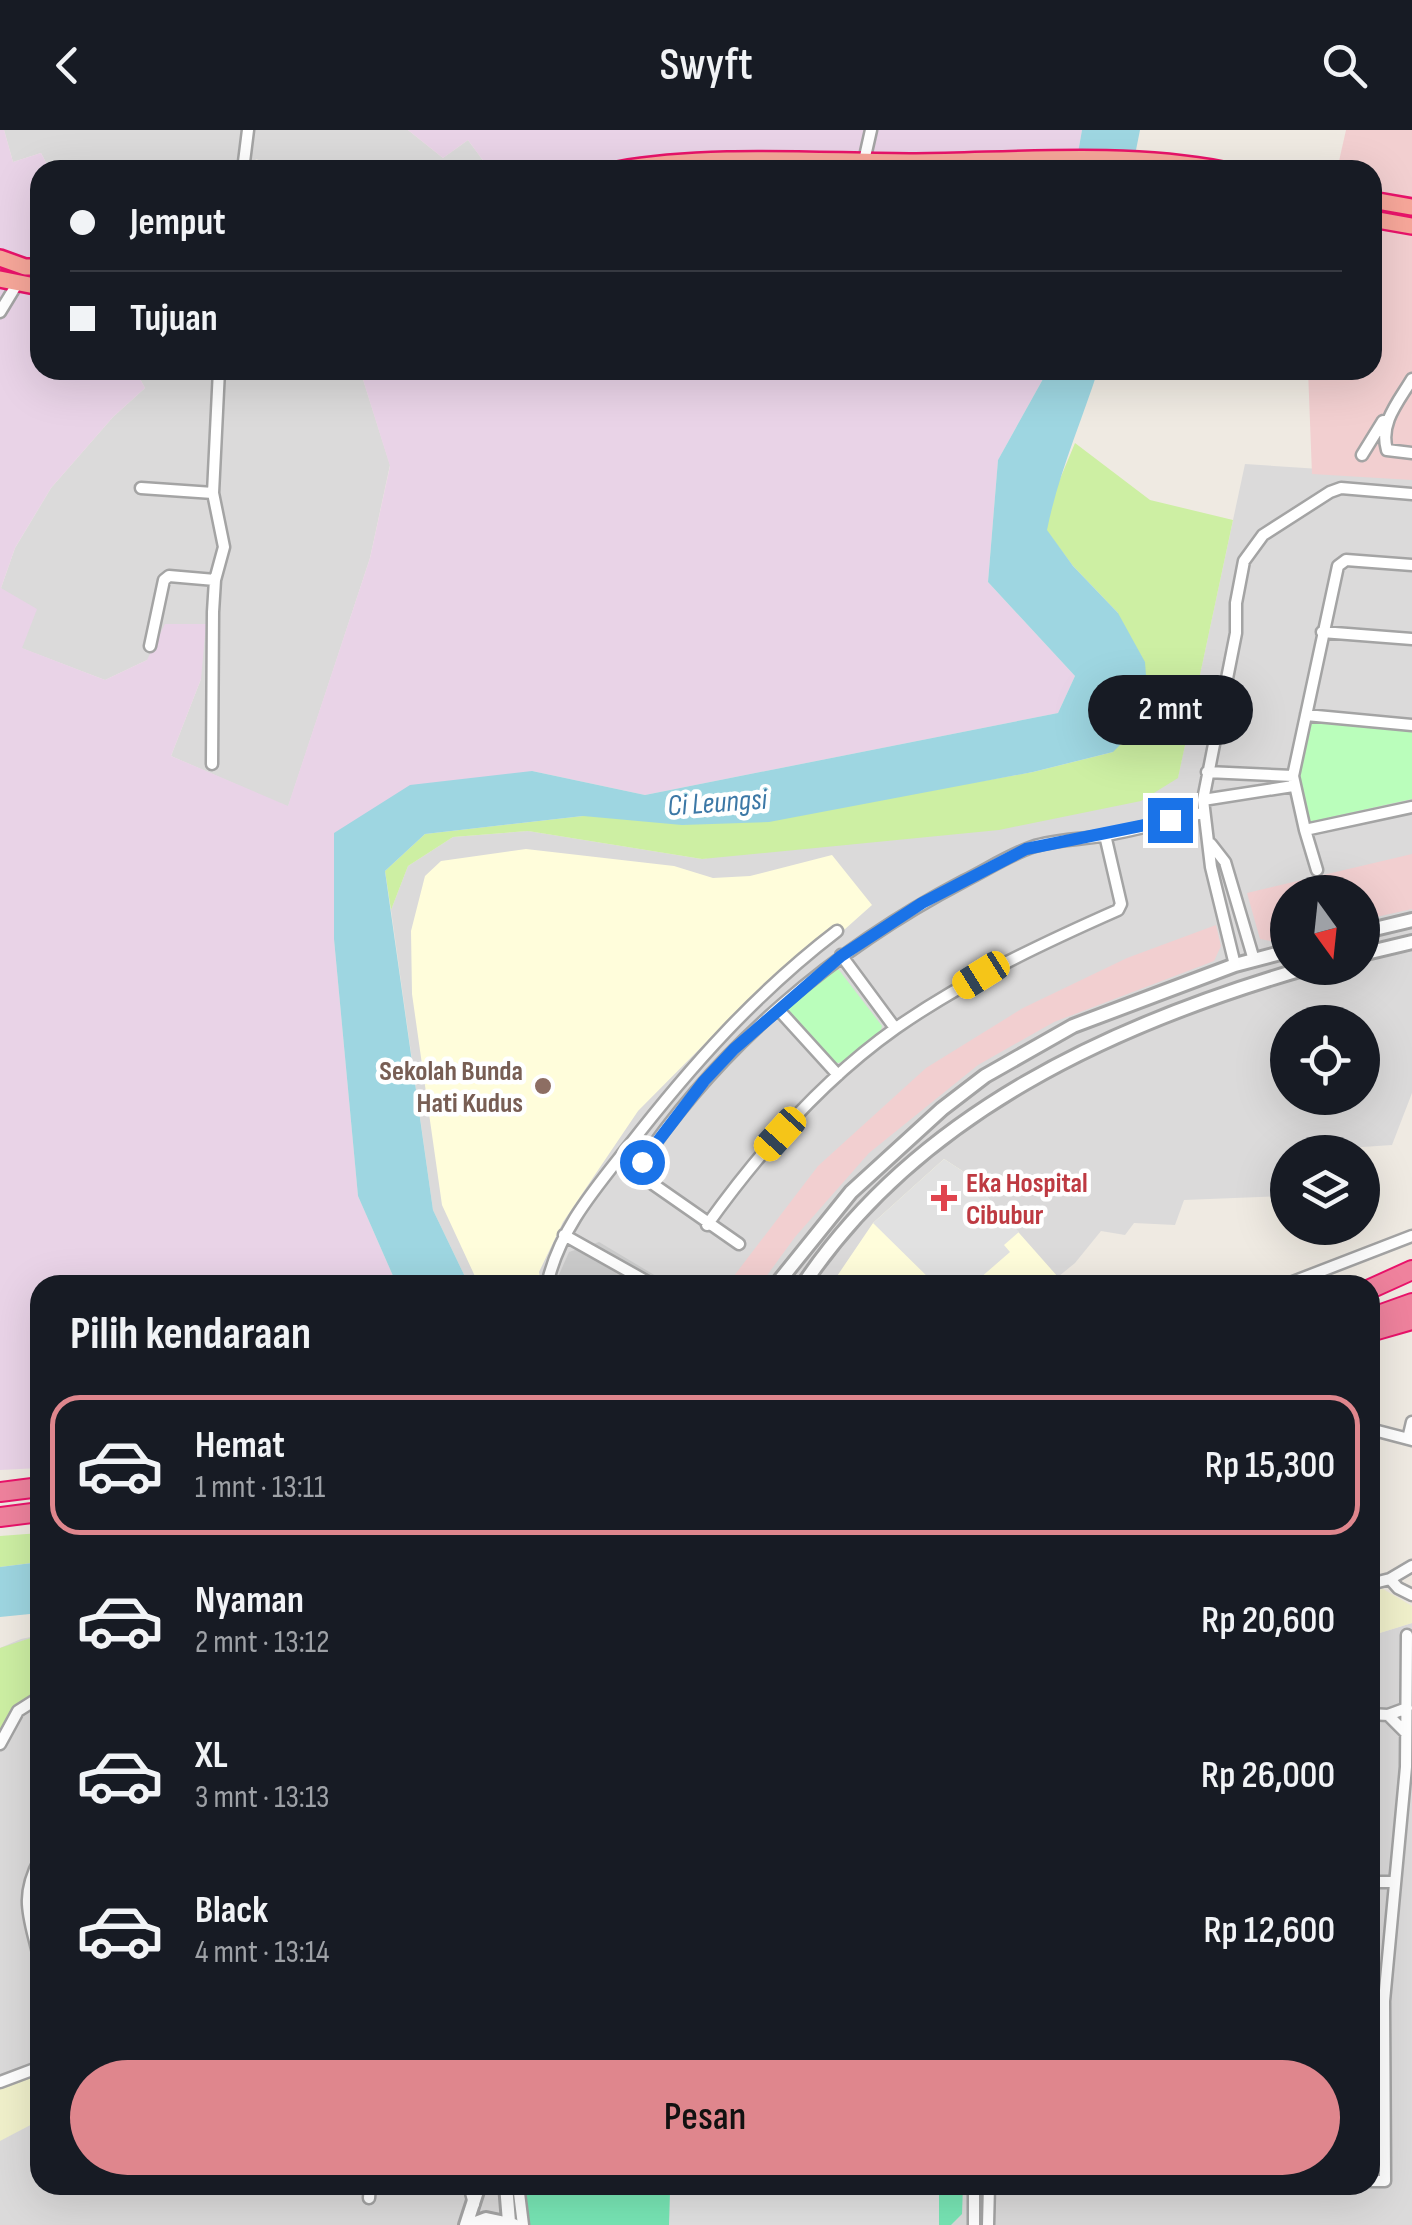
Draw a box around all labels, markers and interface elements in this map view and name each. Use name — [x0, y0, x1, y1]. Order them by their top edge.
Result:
icon: back — [40, 38, 95, 93]
text: Swyft — [659, 38, 753, 93]
icon: search — [1317, 38, 1372, 93]
text: Jemput — [130, 200, 226, 245]
text: Tujuan — [130, 296, 218, 341]
callout: 2 mnt — [1088, 675, 1252, 745]
text: 2 mnt — [1138, 690, 1203, 729]
water label: Ci Leungsi — [666, 781, 770, 824]
route end — [1148, 798, 1193, 843]
north arrow — [1270, 875, 1380, 985]
map controls — [1270, 875, 1380, 1245]
car — [948, 946, 1014, 1004]
button: locate — [1270, 1005, 1380, 1115]
place label: Sekolah Bunda Hati Kudus — [379, 1055, 523, 1120]
marker: Sekolah Bunda Hati Kudus — [532, 1075, 554, 1097]
car — [749, 1102, 811, 1166]
button: layers — [1270, 1135, 1380, 1245]
route start — [620, 1140, 665, 1185]
place label: Eka Hospital Cibubur — [966, 1167, 1088, 1232]
marker: Eka Hospital Cibubur — [931, 1185, 957, 1211]
text: Pilih kendaraan — [70, 1307, 311, 1362]
icon: car — [75, 1420, 165, 1510]
text: Hemat — [195, 1423, 285, 1468]
text: Rp 15,300 — [1205, 1443, 1335, 1488]
text: 1 mnt · 13:11 — [195, 1468, 325, 1507]
icon: car — [75, 1575, 165, 1665]
text: Nyaman — [195, 1578, 304, 1623]
text: Rp 20,600 — [1201, 1598, 1335, 1643]
text: 2 mnt · 13:12 — [195, 1623, 329, 1662]
icon: car — [75, 1730, 165, 1820]
text: XL — [195, 1733, 228, 1778]
text: Rp 26,000 — [1201, 1753, 1335, 1798]
text: 3 mnt · 13:13 — [195, 1778, 330, 1817]
icon: car — [75, 1885, 165, 1975]
text: Black — [195, 1888, 268, 1933]
text: Rp 12,600 — [1203, 1908, 1335, 1953]
text: 4 mnt · 13:14 — [195, 1933, 329, 1972]
button: Pesan — [70, 2060, 1340, 2175]

